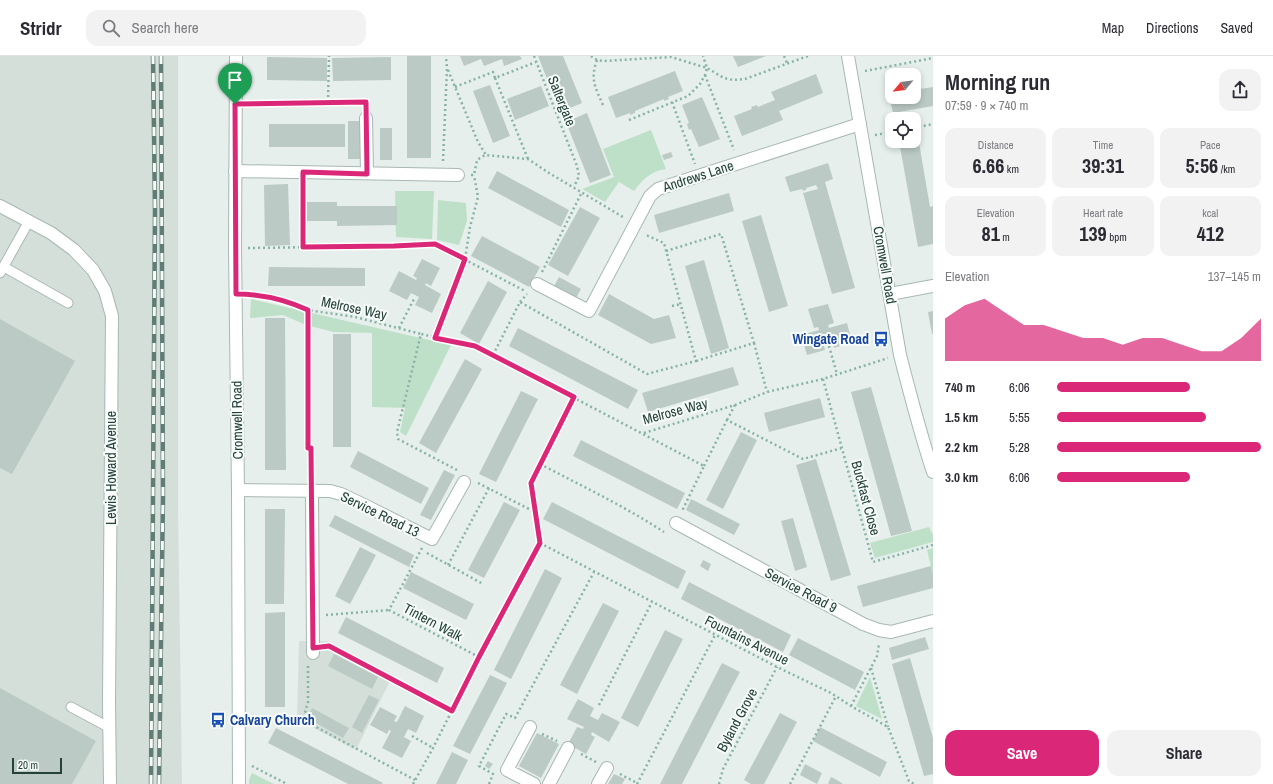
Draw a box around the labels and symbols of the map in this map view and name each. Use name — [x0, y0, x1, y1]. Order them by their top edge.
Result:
pin — [218, 63, 252, 104]
north arrow — [885, 68, 921, 104]
street label: Saltergate — [544, 73, 580, 129]
street label: Andrews Lane — [659, 156, 736, 196]
street label: Cromwell Road — [869, 225, 901, 305]
street label: Melrose Way — [320, 292, 389, 324]
place label: Wingate Road — [793, 330, 869, 348]
bus stop icon: Wingate Road — [872, 330, 890, 348]
street label: Cromwell Road — [227, 381, 247, 459]
street label: Melrose Way — [641, 394, 710, 428]
street label: Lewis Howard Avenue — [102, 411, 120, 525]
street label: Buckfast Close — [847, 459, 885, 537]
street label: Service Road 13 — [338, 487, 422, 541]
street label: Service Road 9 — [762, 563, 840, 617]
street label: Tintern Walk — [400, 599, 466, 645]
street label: Fountains Avenue — [702, 611, 792, 669]
street label: Byland Grove — [713, 685, 761, 755]
bus stop icon: Calvary Church — [209, 711, 227, 729]
place label: Calvary Church — [230, 711, 315, 729]
scale bar — [12, 756, 62, 775]

